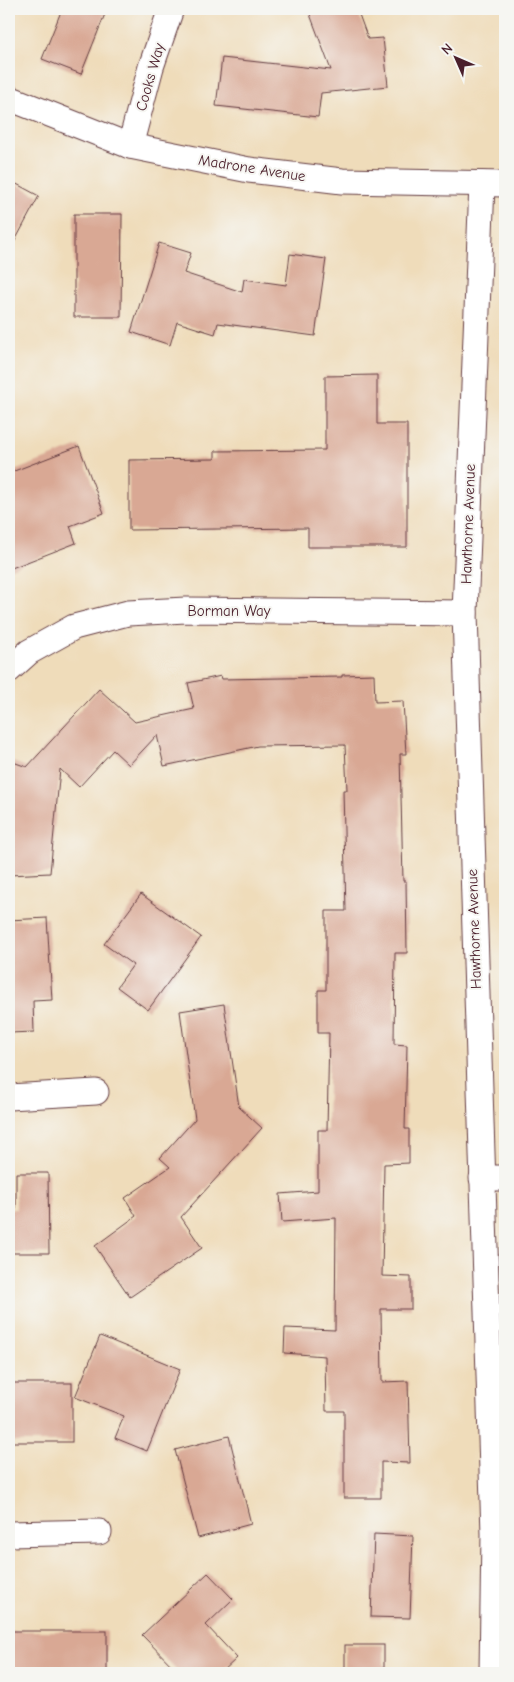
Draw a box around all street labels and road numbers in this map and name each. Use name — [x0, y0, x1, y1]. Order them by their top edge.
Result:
street label: Cooks Way — [132, 41, 168, 113]
street label: Madrone Avenue — [197, 151, 307, 185]
street label: Hawthorne Avenue — [457, 463, 479, 584]
street label: Borman Way — [187, 602, 271, 620]
street label: Hawthorne Avenue — [463, 868, 485, 989]

